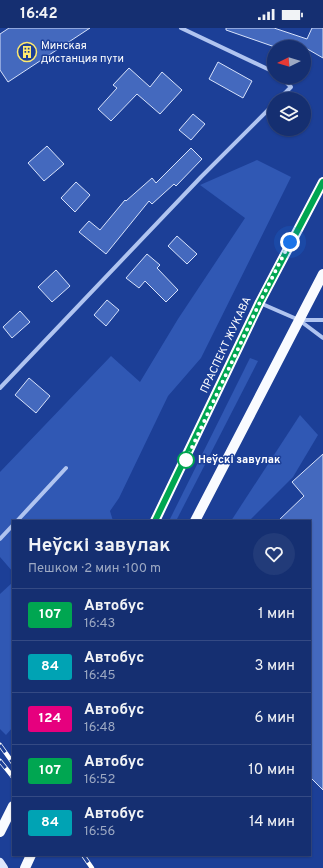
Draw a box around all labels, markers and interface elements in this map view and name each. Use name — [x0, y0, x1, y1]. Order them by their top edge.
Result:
text: 16:42 — [20, 5, 58, 24]
place label: Минская дистанция пути — [41, 39, 124, 66]
north arrow — [267, 40, 311, 84]
map controls — [267, 40, 311, 136]
building icon: Минская дистанция пути — [16, 41, 38, 63]
button: layers — [267, 92, 311, 136]
your location — [280, 232, 300, 252]
street label: ПРАСПЕКТ ЖУКАВА — [197, 294, 255, 396]
marker: Неўскі завулак — [177, 451, 195, 469]
place label: Неўскі завулак — [198, 453, 281, 467]
button: heart — [253, 533, 295, 575]
text: Неўскі завулак — [28, 534, 170, 558]
text: Пешком · 2 мин · 100 m — [28, 561, 161, 577]
text: Автобус — [84, 597, 144, 616]
text: 1 мин — [258, 605, 295, 624]
text: 107 — [39, 606, 61, 623]
text: 16:43 — [84, 616, 115, 632]
text: Автобус — [84, 649, 144, 668]
text: 3 мин — [254, 657, 295, 676]
text: 84 — [41, 658, 59, 675]
text: 16:45 — [84, 668, 116, 684]
text: Автобус — [84, 701, 144, 720]
text: 6 мин — [255, 709, 295, 728]
text: 124 — [38, 710, 62, 727]
text: 16:48 — [84, 720, 116, 736]
text: Автобус — [84, 753, 144, 772]
text: 10 мин — [248, 761, 295, 780]
text: 107 — [39, 762, 61, 779]
text: 16:52 — [84, 772, 116, 788]
text: Автобус — [84, 805, 144, 824]
text: 14 мин — [249, 813, 295, 832]
text: 84 — [41, 814, 59, 831]
text: 16:56 — [84, 824, 115, 840]

